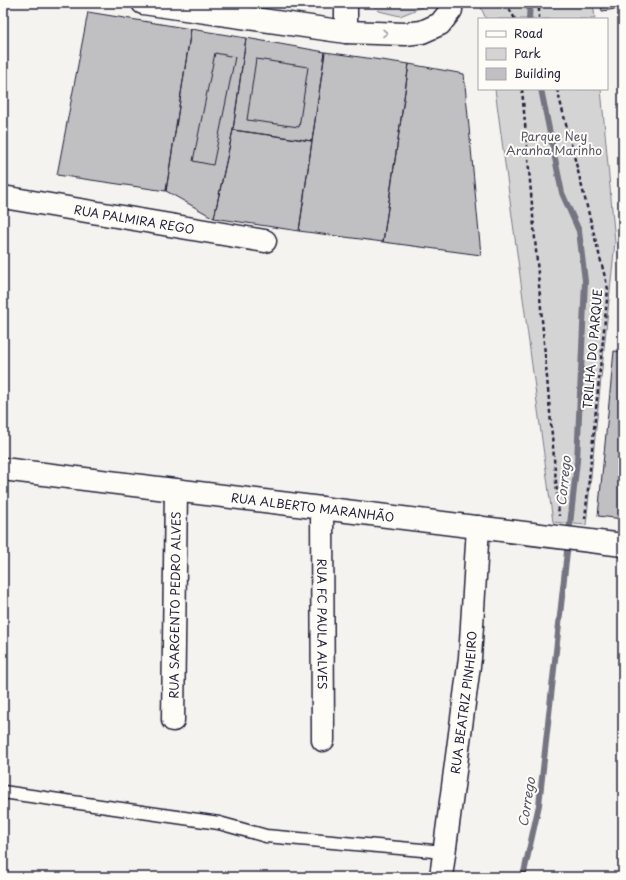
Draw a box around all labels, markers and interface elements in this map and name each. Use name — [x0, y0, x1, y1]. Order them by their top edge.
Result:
legend — [478, 18, 608, 90]
text: Road — [514, 24, 543, 42]
one-way arrow — [382, 29, 388, 37]
text: Park — [514, 44, 541, 62]
text: Building — [514, 64, 561, 82]
park label: Parque Ney Aranha Marinho — [506, 127, 602, 159]
street label: RUA PALMIRA REGO — [73, 200, 196, 238]
street label: TRILHA DO PARQUE — [578, 288, 606, 410]
water label: Corrego — [551, 454, 575, 507]
street label: RUA ALBERTO MARANHÃO — [230, 488, 395, 526]
street label: RUA SARGENTO PEDRO ALVES — [164, 511, 185, 699]
street label: RUA FC PAULA ALVES — [313, 559, 332, 689]
street label: RUA BEATRIZ PINHEIRO — [446, 630, 481, 775]
water label: Corrego — [513, 775, 539, 828]

